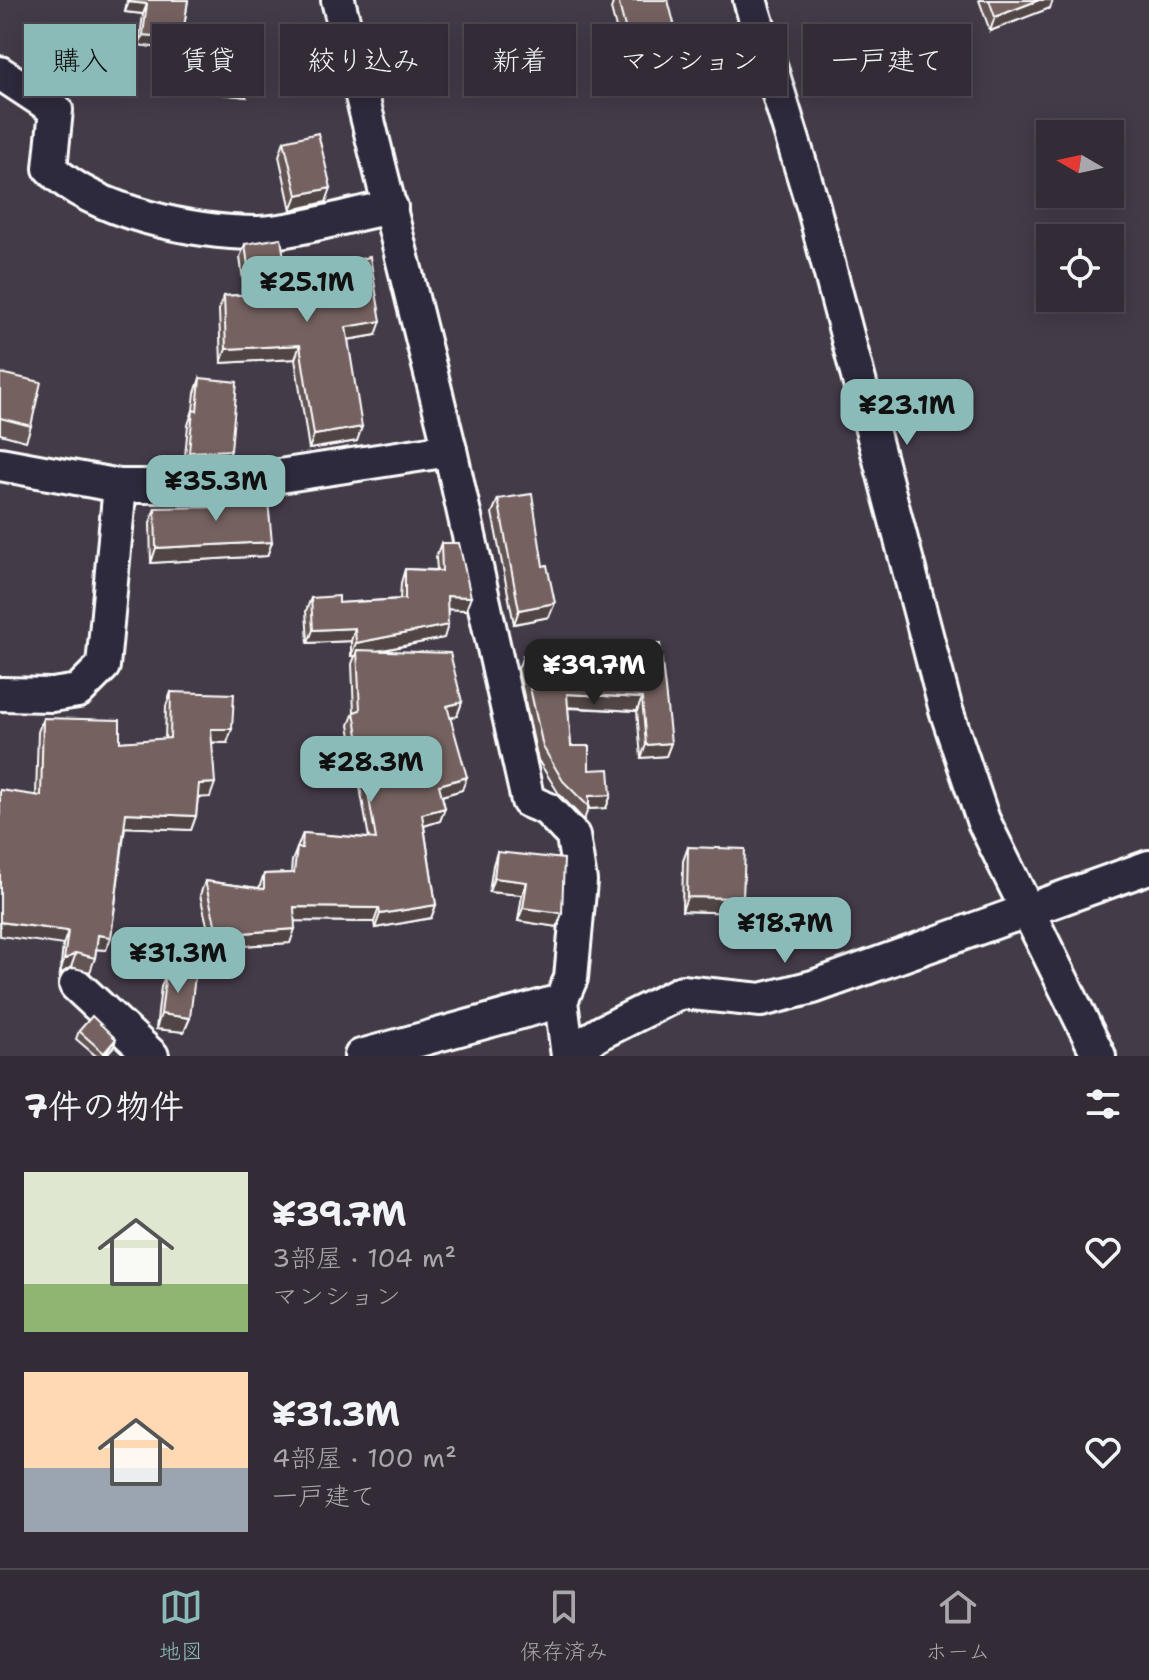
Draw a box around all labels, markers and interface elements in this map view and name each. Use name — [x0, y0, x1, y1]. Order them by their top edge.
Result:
chip: 購入 — [24, 24, 136, 96]
chip: 賃貸 — [152, 24, 264, 96]
chip: 絞り込み — [280, 24, 448, 96]
chip: 新着 — [464, 24, 576, 96]
chip: マンション — [592, 24, 787, 96]
chip: 一戸建て — [803, 24, 971, 96]
north arrow — [1036, 120, 1124, 208]
map controls — [1036, 120, 1124, 312]
button: locate — [1036, 224, 1124, 312]
pin: ¥25.1M — [242, 256, 372, 324]
text: ¥25.1M — [259, 264, 355, 299]
pin: ¥23.1M — [842, 379, 972, 447]
text: ¥23.1M — [858, 387, 956, 422]
pin: ¥35.3M — [151, 455, 281, 523]
text: ¥35.3M — [164, 463, 268, 498]
pin: ¥39.7M — [529, 639, 659, 707]
text: ¥39.7M — [543, 647, 645, 682]
pin: ¥28.3M — [306, 736, 436, 804]
text: ¥28.3M — [318, 744, 424, 779]
pin: ¥18.7M — [720, 897, 850, 965]
text: ¥18.7M — [737, 905, 833, 940]
pin: ¥31.3M — [113, 927, 243, 995]
text: ¥31.3M — [129, 935, 227, 970]
icon: filters — [1081, 1082, 1125, 1126]
text: 7件の物件 — [24, 1083, 184, 1129]
text: ¥39.7M — [272, 1191, 406, 1237]
icon: home — [88, 1204, 184, 1300]
icon: heart — [1081, 1230, 1125, 1274]
text: 3部屋 · 104 m² — [272, 1240, 456, 1275]
text: マンション — [272, 1278, 401, 1313]
text: ¥31.3M — [272, 1391, 400, 1437]
icon: home — [88, 1404, 184, 1500]
icon: heart — [1081, 1430, 1125, 1474]
text: 4部屋 · 100 m² — [272, 1440, 457, 1475]
text: 一戸建て — [272, 1478, 376, 1513]
tab: 地図 — [159, 1585, 203, 1666]
tab: 保存済み — [520, 1585, 608, 1666]
tab: ホーム — [925, 1585, 990, 1666]

